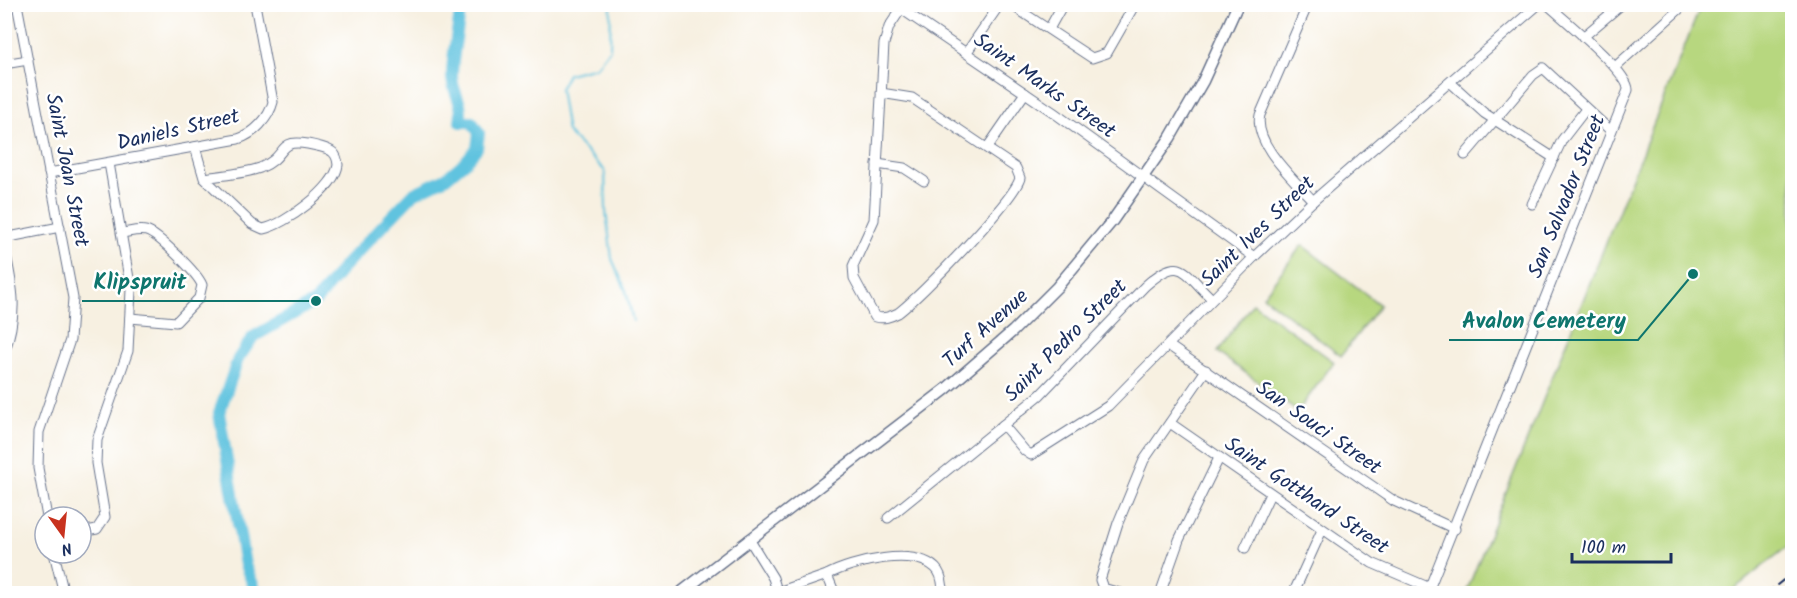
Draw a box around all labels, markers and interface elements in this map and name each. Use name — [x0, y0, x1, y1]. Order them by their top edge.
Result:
street label: Saint Marks Street — [966, 25, 1123, 148]
street label: Saint Joan Street — [35, 91, 98, 251]
street label: Daniels Street — [114, 100, 244, 161]
street label: San Salvador Street — [1519, 109, 1616, 283]
street label: Saint Ives Street — [1193, 168, 1324, 296]
callout: Klipspruit — [82, 261, 199, 301]
text: Klipspruit — [93, 266, 188, 301]
street label: Saint Pedro Street — [997, 271, 1136, 410]
street label: Turf Avenue — [935, 281, 1037, 377]
callout: Avalon Cemetery — [1449, 300, 1638, 340]
text: Avalon Cemetery — [1462, 305, 1627, 340]
street label: San Souci Street — [1248, 372, 1389, 485]
street label: Saint Gotthard Street — [1217, 429, 1396, 564]
north arrow — [33, 505, 93, 565]
scale bar — [1572, 526, 1671, 564]
text: 100 m — [1581, 534, 1626, 563]
text: N — [58, 535, 75, 561]

